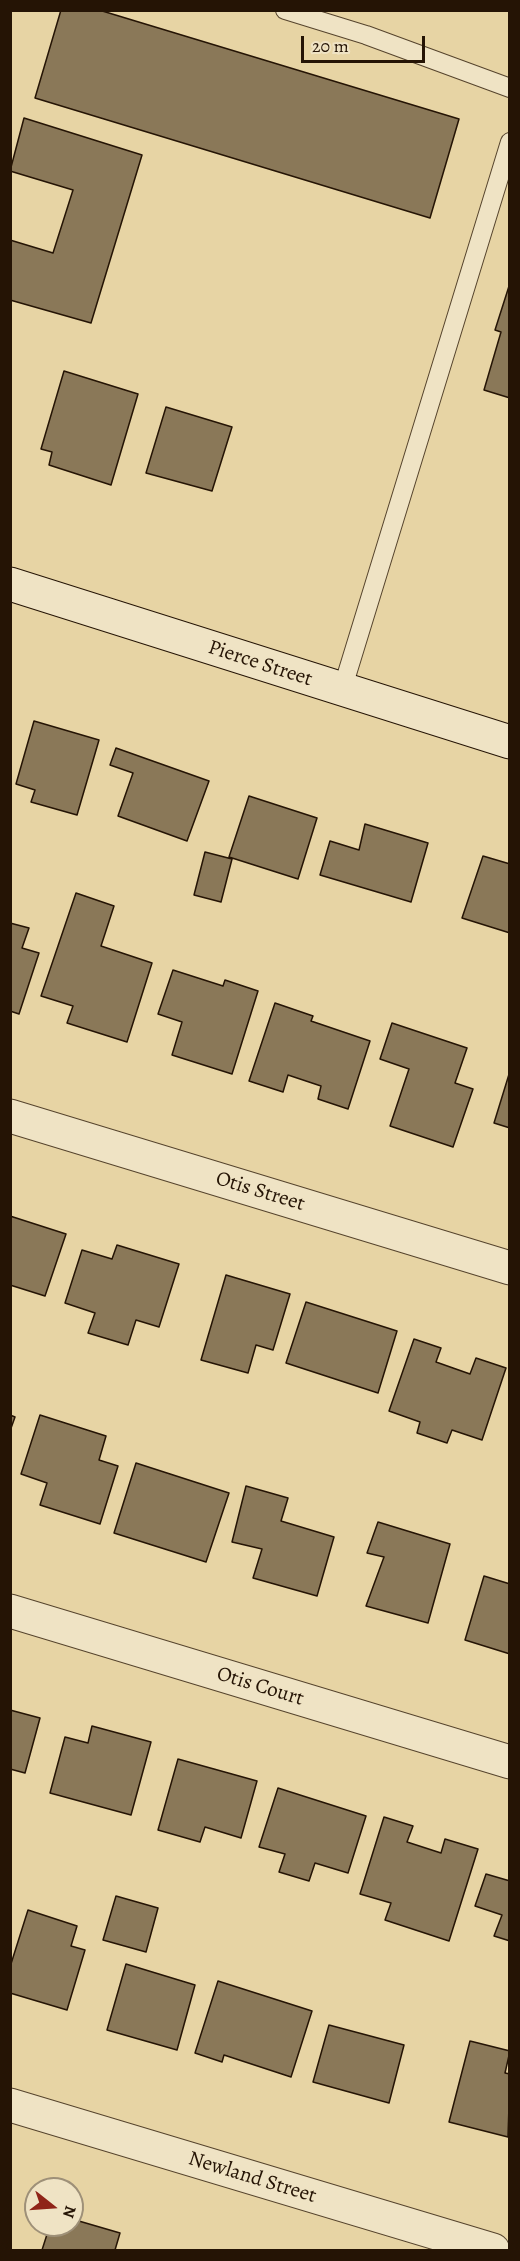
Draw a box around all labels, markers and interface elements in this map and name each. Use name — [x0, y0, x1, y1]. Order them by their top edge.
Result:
scale bar — [304, 24, 428, 62]
text: 20 m — [312, 34, 349, 58]
street label: Pierce Street — [205, 635, 315, 693]
street label: Otis Street — [213, 1167, 307, 1217]
street label: Otis Court — [214, 1662, 306, 1712]
street label: Newland Street — [185, 2147, 319, 2209]
north arrow — [24, 2177, 84, 2237]
text: N — [57, 2203, 82, 2220]

